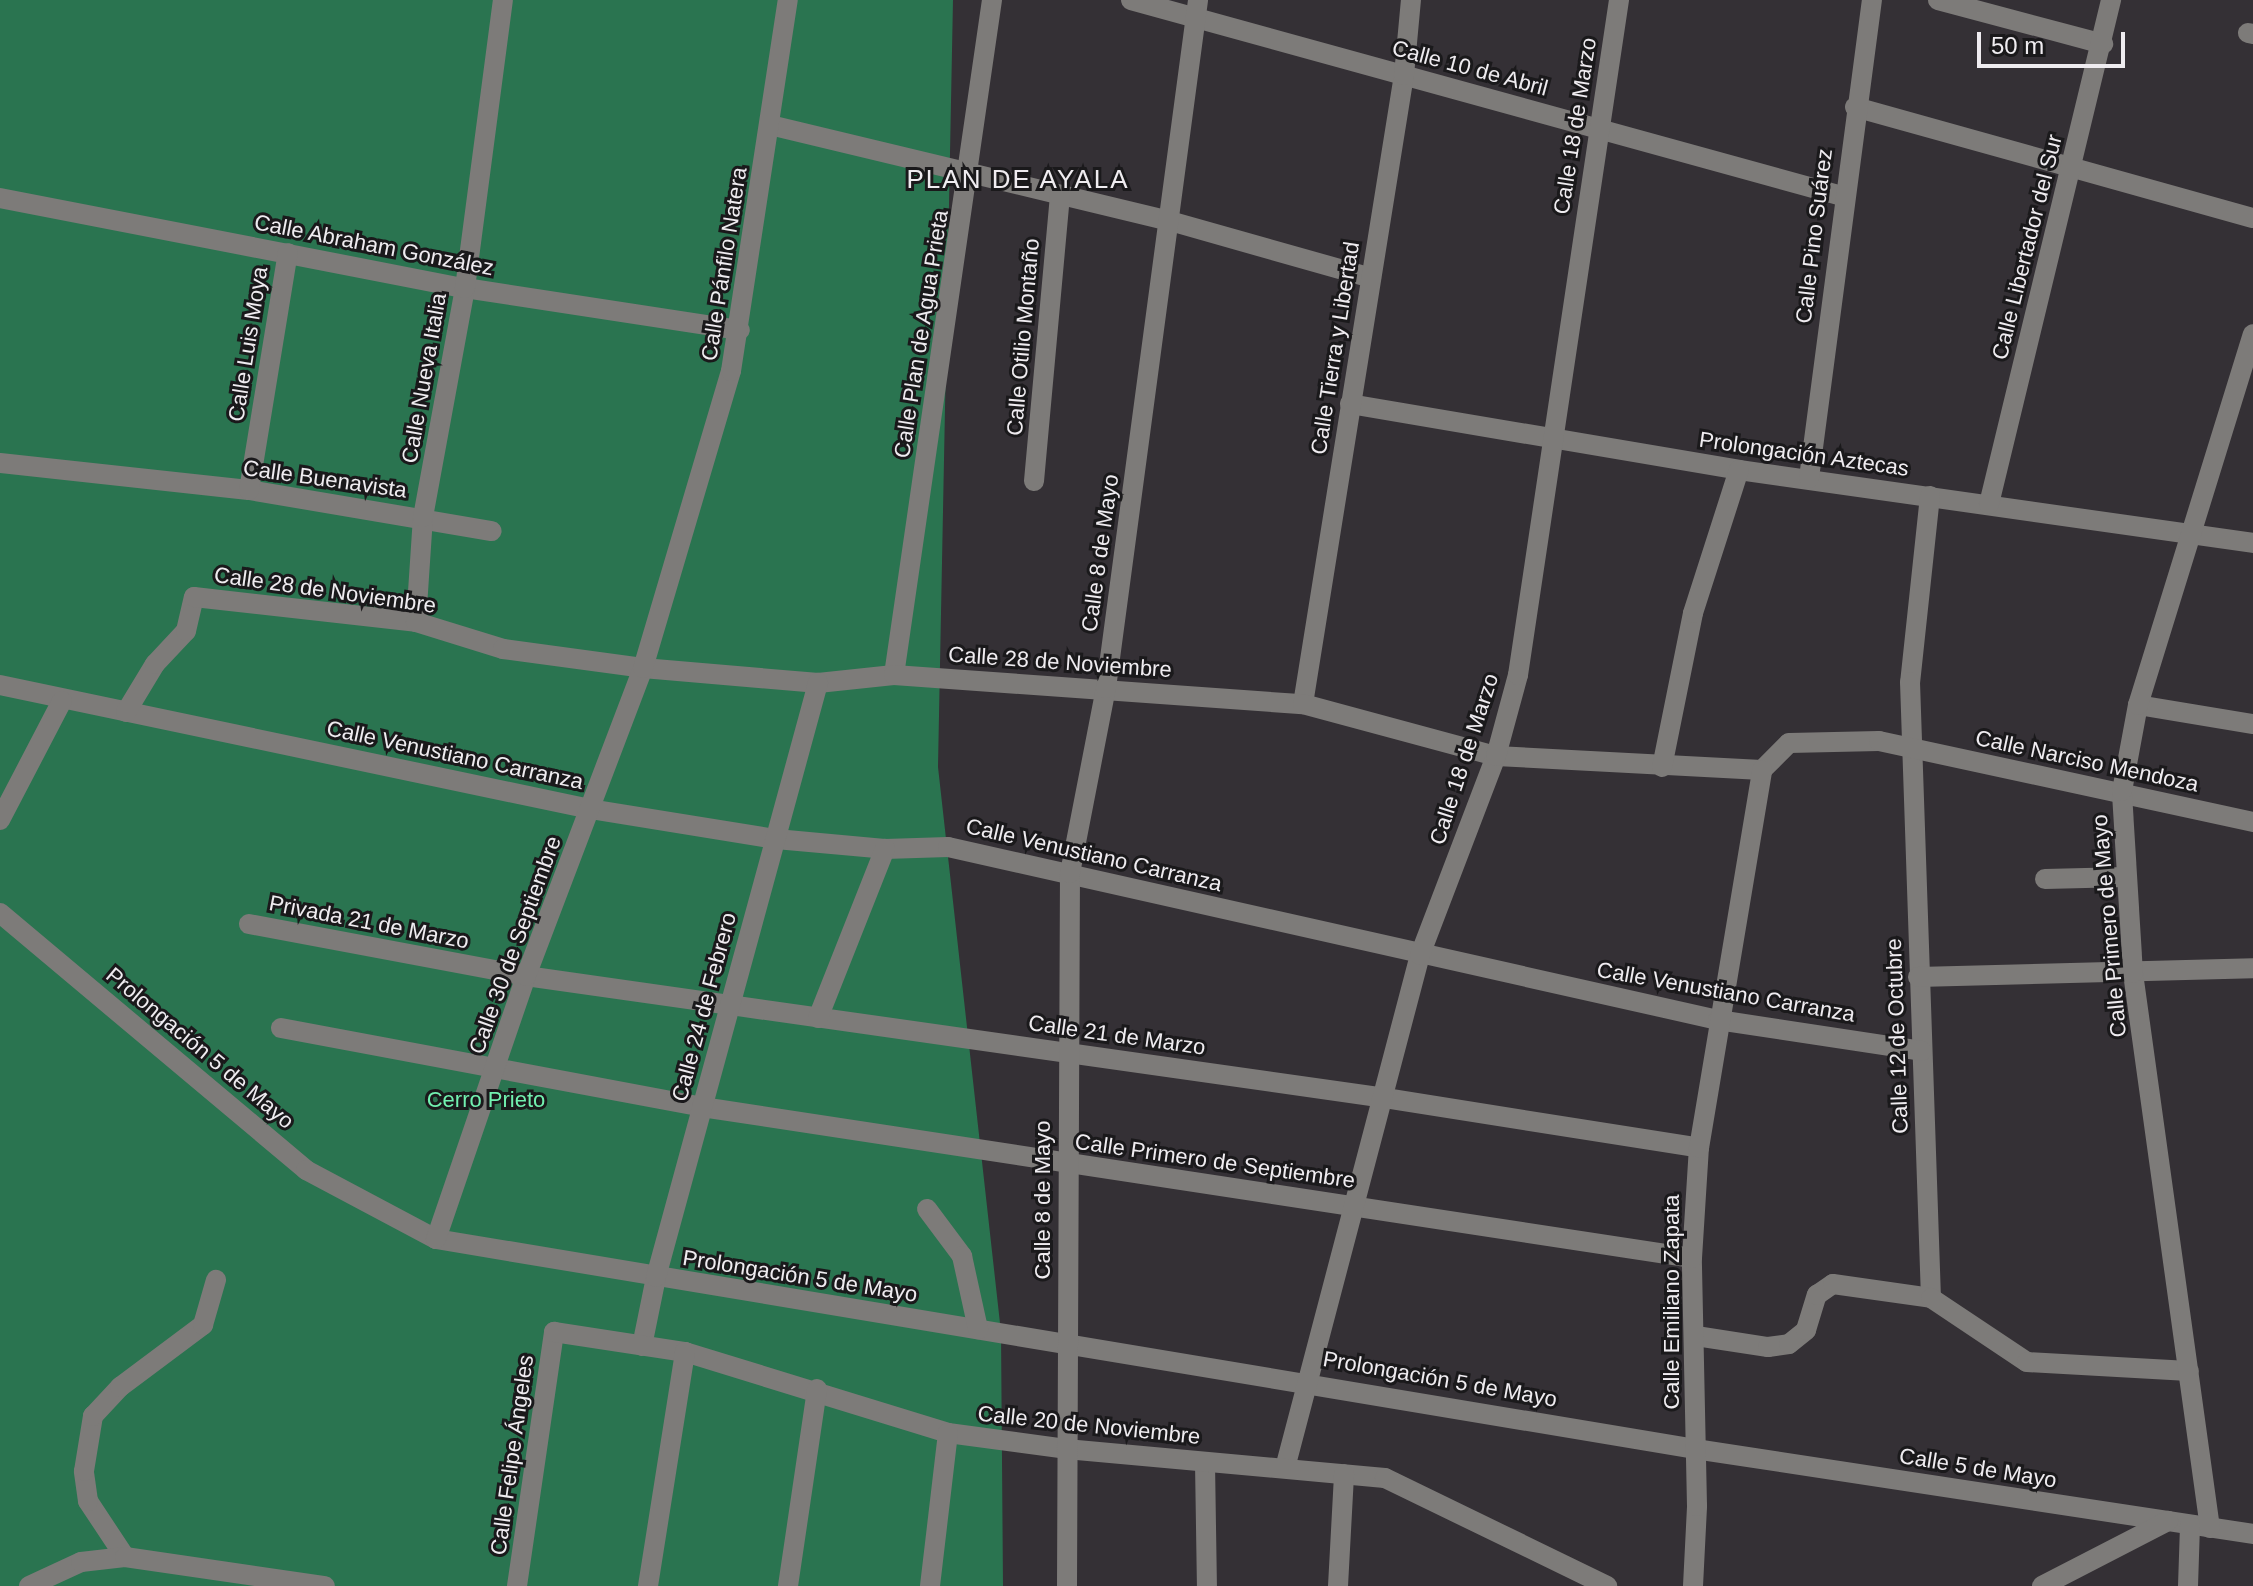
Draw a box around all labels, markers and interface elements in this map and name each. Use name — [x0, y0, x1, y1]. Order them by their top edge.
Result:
scale bar — [1981, 16, 2129, 66]
text: 50 m — [1991, 32, 2044, 59]
street label: Calle 10 de Abril — [1389, 34, 1551, 102]
street label: Calle 18 de Marzo — [1548, 36, 1602, 216]
street label: Calle Libertador del Sur — [1986, 132, 2068, 362]
street label: Calle Pino Suárez — [1790, 147, 1838, 325]
district label: PLAN DE AYALA — [906, 164, 1130, 196]
street label: Calle Pánfilo Natera — [696, 165, 752, 363]
street label: Calle Plan de Agua Prieta — [888, 208, 954, 460]
street label: Calle Abraham González — [251, 209, 497, 281]
street label: Calle Otilio Montaño — [1001, 237, 1045, 437]
street label: Calle Tierra y Libertad — [1305, 239, 1365, 457]
street label: Calle Luis Moya — [223, 265, 273, 423]
street label: Calle Nueva Italia — [396, 291, 452, 465]
street label: Prolongación Aztecas — [1697, 426, 1911, 482]
street label: Calle Buenavista — [241, 454, 409, 504]
street label: Calle 8 de Mayo — [1076, 472, 1124, 634]
street label: Calle 28 de Noviembre — [212, 561, 438, 619]
street label: Calle 28 de Noviembre — [947, 641, 1173, 683]
street label: Calle 18 de Marzo — [1424, 670, 1504, 848]
street label: Calle Venustiano Carranza — [324, 715, 586, 795]
street label: Calle Narciso Mendoza — [1973, 724, 2201, 798]
street label: Calle Venustiano Carranza — [964, 813, 1224, 897]
street label: Calle Primero de Mayo — [2086, 813, 2132, 1039]
street label: Calle 30 de Septiembre — [463, 832, 567, 1058]
street label: Privada 21 de Marzo — [267, 890, 471, 954]
street label: Calle 24 de Febrero — [666, 910, 742, 1104]
street label: Calle 12 de Octubre — [1880, 938, 1914, 1134]
street label: Calle Venustiano Carranza — [1595, 956, 1857, 1028]
street label: Prolongación 5 de Mayo — [101, 962, 299, 1134]
street label: Calle 21 de Marzo — [1027, 1010, 1207, 1060]
park label: Cerro Prieto — [427, 1087, 545, 1113]
street label: Calle 8 de Mayo — [1030, 1121, 1056, 1279]
street label: Calle Primero de Septiembre — [1073, 1128, 1357, 1194]
street label: Calle Emiliano Zapata — [1659, 1194, 1685, 1410]
street label: Prolongación 5 de Mayo — [681, 1244, 919, 1308]
street label: Prolongación 5 de Mayo — [1321, 1345, 1559, 1413]
street label: Calle Felipe Ángeles — [485, 1353, 539, 1557]
street label: Calle 20 de Noviembre — [976, 1400, 1202, 1450]
street label: Calle 5 de Mayo — [1897, 1443, 2059, 1493]

